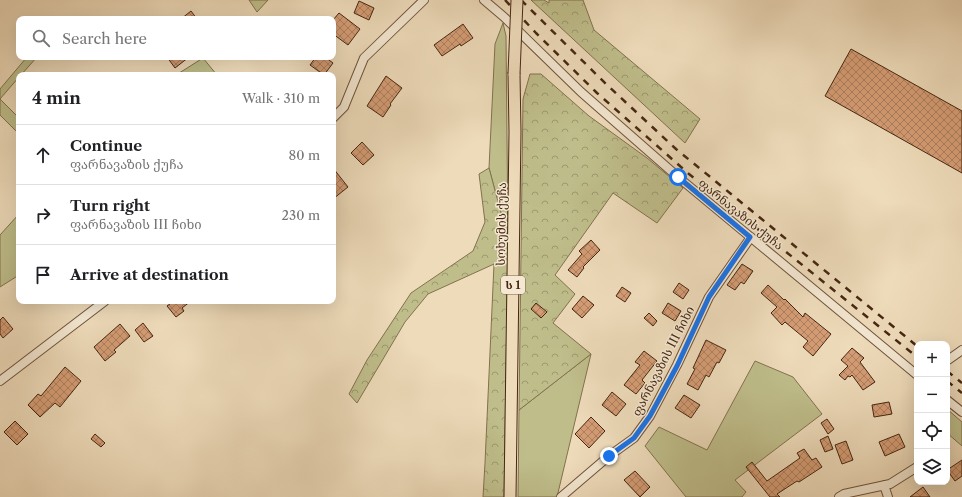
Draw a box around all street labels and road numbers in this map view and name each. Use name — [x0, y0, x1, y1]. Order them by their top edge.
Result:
street label: ფარნავაზის ქუჩა — [696, 175, 786, 253]
street label: სოხუმის ქუჩა — [493, 182, 509, 266]
road number: ს 1 — [501, 276, 525, 294]
street label: ფარნავაზის III ჩიხი — [629, 303, 697, 419]

